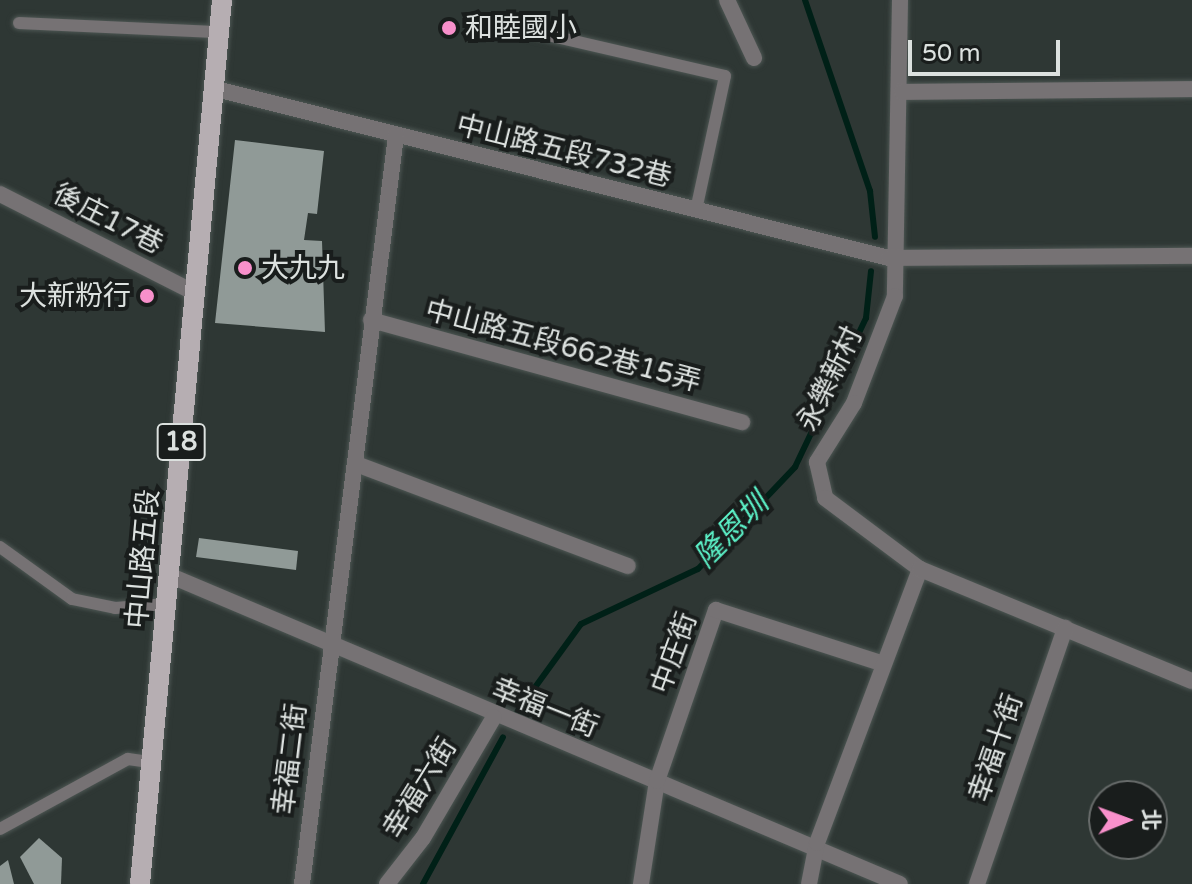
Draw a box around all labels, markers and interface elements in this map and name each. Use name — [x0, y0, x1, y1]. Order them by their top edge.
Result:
place label: 和睦國小 — [465, 11, 577, 45]
marker: 和睦國小 — [440, 19, 458, 37]
scale bar — [912, 24, 1064, 74]
text: 50 m — [922, 39, 980, 68]
street label: 中山路五段732巷 — [453, 108, 675, 194]
street label: 後庄17巷 — [47, 177, 169, 261]
place label: 大九九 — [261, 251, 345, 285]
marker: 大九九 — [236, 259, 254, 277]
place label: 大新粉行 — [19, 279, 131, 313]
marker: 大新粉行 — [138, 287, 156, 305]
street label: 中山路五段662巷15弄 — [422, 293, 704, 399]
street label: 永樂新村 — [790, 321, 870, 437]
road number: 18 — [155, 420, 207, 464]
water label: 隆恩圳 — [687, 486, 777, 576]
street label: 中山路五段 — [120, 488, 166, 630]
street label: 中庄街 — [644, 608, 704, 698]
street label: 幸福一街 — [487, 671, 603, 745]
street label: 幸福十街 — [962, 690, 1030, 806]
street label: 幸福二街 — [267, 701, 313, 817]
street label: 幸福六街 — [376, 732, 464, 844]
north arrow — [1088, 780, 1168, 860]
text: 北 — [1137, 808, 1163, 831]

